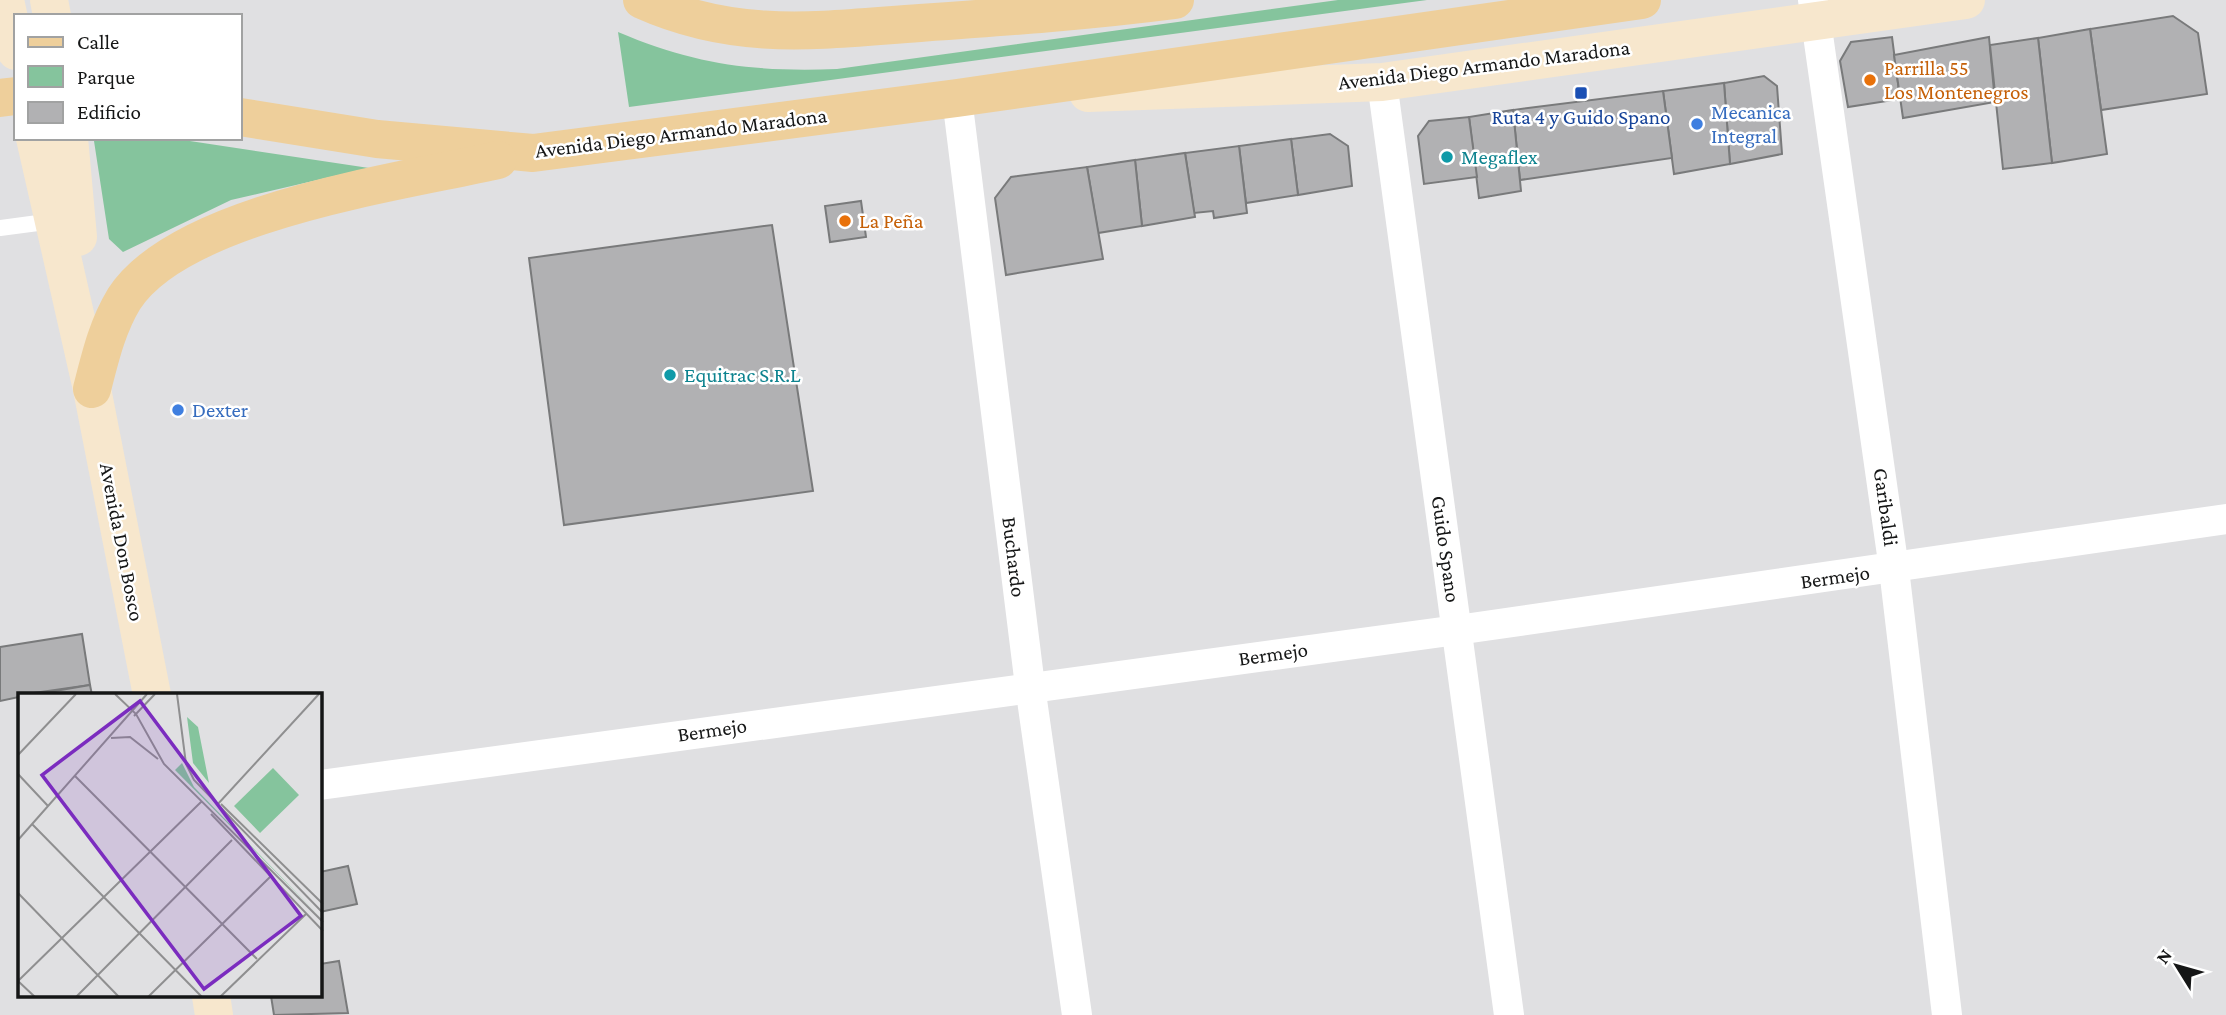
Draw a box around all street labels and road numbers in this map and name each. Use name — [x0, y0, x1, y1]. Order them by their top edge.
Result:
street label: Avenida Diego Armando Maradona — [1337, 35, 1632, 95]
street label: Avenida Diego Armando Maradona — [534, 103, 829, 163]
street label: Avenida Don Bosco — [95, 461, 149, 623]
street label: Garibaldi — [1869, 466, 1903, 548]
street label: Guido Spano — [1427, 494, 1465, 604]
street label: Buchardo — [997, 515, 1031, 599]
street label: Bermejo — [1799, 560, 1871, 594]
street label: Bermejo — [1237, 637, 1309, 671]
street label: Bermejo — [676, 713, 748, 747]

